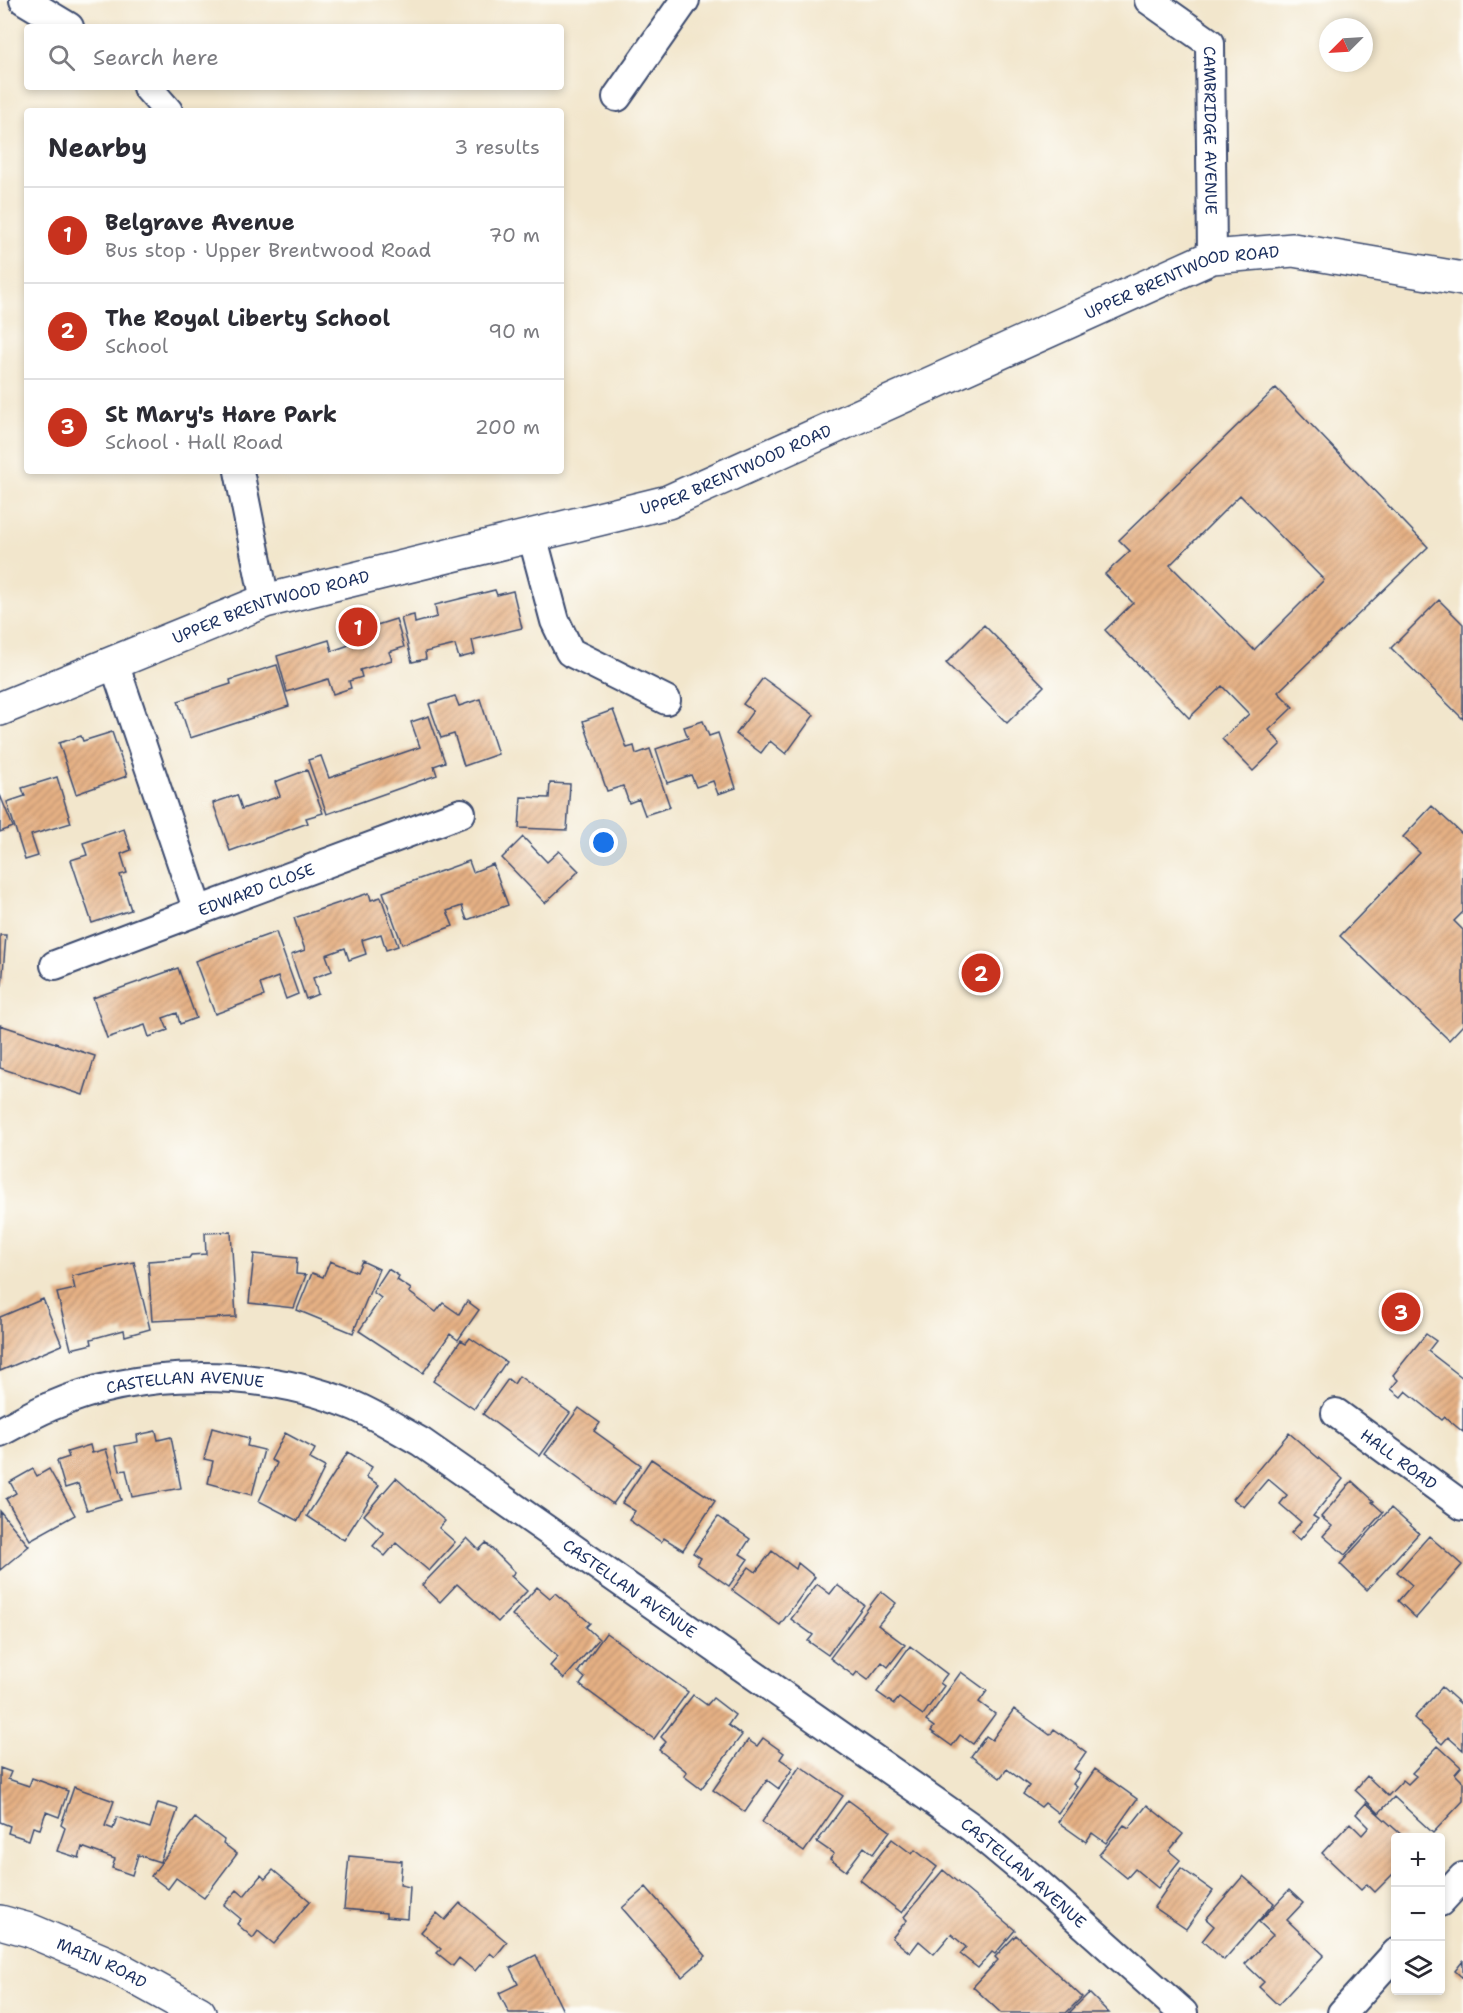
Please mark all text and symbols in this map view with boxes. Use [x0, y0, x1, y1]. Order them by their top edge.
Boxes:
north arrow [1319, 18, 1373, 72]
search box [24, 24, 564, 90]
icon: search [45, 41, 78, 74]
text: Search here [93, 43, 219, 72]
street label: CAMBRIDGE AVENUE [1199, 46, 1222, 215]
text: Nearby [48, 130, 147, 165]
text: 3 results [454, 134, 540, 160]
text: Belgrave Avenue [105, 208, 295, 237]
text: 1 [63, 222, 72, 248]
text: 70 m [488, 222, 540, 248]
text: Bus stop · Upper Brentwood Road [105, 237, 431, 263]
street label: UPPER BRENTWOOD ROAD [1081, 241, 1280, 324]
text: The Royal Liberty School [105, 304, 390, 333]
text: 2 [61, 318, 75, 344]
text: 90 m [488, 318, 540, 344]
text: School [105, 333, 168, 359]
text: St Mary's Hare Park [105, 400, 337, 429]
text: 3 [61, 414, 75, 440]
text: 200 m [475, 414, 540, 440]
street label: UPPER BRENTWOOD ROAD [638, 420, 835, 519]
text: School · Hall Road [105, 429, 283, 455]
street label: UPPER BRENTWOOD ROAD [169, 566, 372, 649]
pin: 1 [338, 604, 378, 650]
your location [589, 828, 618, 857]
street label: EDWARD CLOSE [195, 858, 318, 921]
pin: 2 [962, 950, 1000, 996]
pin: 3 [1382, 1290, 1420, 1334]
street label: CASTELLAN AVENUE [104, 1367, 266, 1399]
street label: HALL ROAD [1356, 1424, 1441, 1495]
street label: CASTELLAN AVENUE [559, 1535, 701, 1643]
street label: CASTELLAN AVENUE [957, 1813, 1091, 1933]
map controls [1391, 1833, 1445, 1995]
button: + [1391, 1833, 1445, 1887]
button: − [1391, 1887, 1445, 1941]
street label: MAIN ROAD [53, 1933, 151, 1993]
button: layers [1391, 1941, 1445, 1995]

